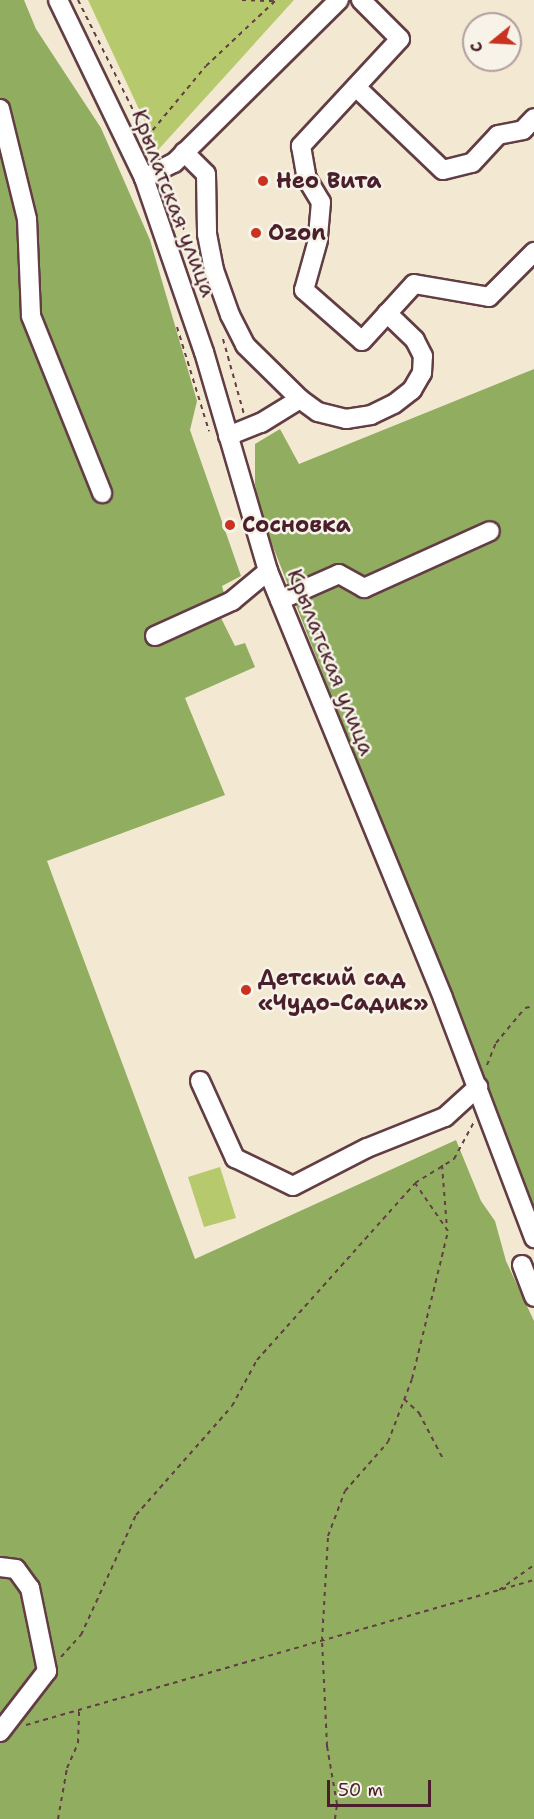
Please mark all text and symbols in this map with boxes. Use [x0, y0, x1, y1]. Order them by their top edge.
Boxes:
north arrow [462, 12, 522, 72]
text: С [465, 39, 488, 55]
street label: Крылатская улица [126, 105, 222, 301]
place label: Нео Вита [276, 168, 382, 194]
marker: Нео Вита [254, 172, 272, 190]
place label: Ozon [268, 220, 326, 246]
marker: Ozon [249, 226, 263, 240]
place label: Сосновка [242, 512, 351, 538]
marker: Сосновка [223, 518, 237, 532]
street label: Крылатская улица [282, 565, 380, 759]
place label: Детский сад «Чудо-Садик» [258, 964, 428, 1016]
marker: Детский сад «Чудо-Садик» [239, 983, 253, 997]
scale bar [330, 1768, 434, 1806]
text: 50 m [338, 1778, 383, 1802]

